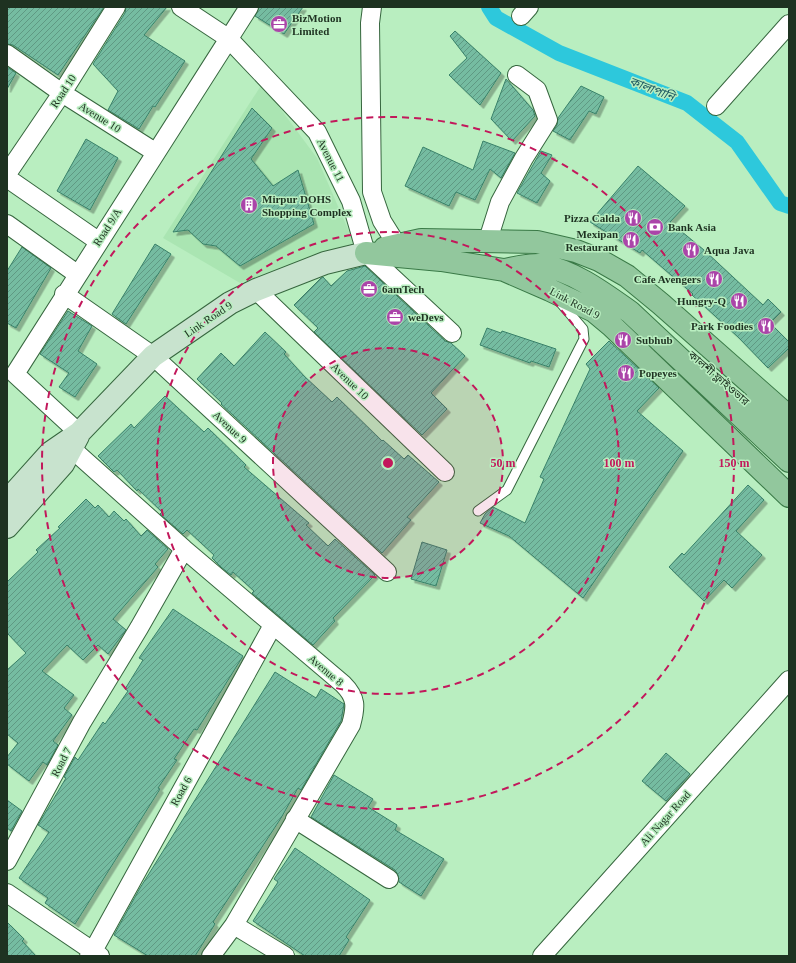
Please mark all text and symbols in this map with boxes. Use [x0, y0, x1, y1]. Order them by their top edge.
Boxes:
place label: BizMotion Limited [292, 12, 342, 37]
office icon: BizMotion Limited [269, 14, 289, 34]
street label: Road 10 [48, 72, 78, 110]
water label: কালাপানি [628, 74, 679, 105]
street label: Avenue 10 [77, 99, 124, 135]
street label: Avenue 11 [315, 136, 347, 184]
place label: Mirpur DOHS Shopping Complex [262, 193, 352, 218]
building icon: Mirpur DOHS Shopping Complex [239, 195, 259, 215]
street label: Road 9/A [90, 206, 124, 248]
restaurant icon: Pizza Calda [623, 208, 643, 228]
place label: Pizza Calda [564, 212, 620, 224]
bank icon: Bank Asia [645, 217, 665, 237]
place label: Bank Asia [668, 221, 716, 233]
place label: Mexipan Restaurant [565, 228, 618, 253]
restaurant icon: Mexipan Restaurant [621, 230, 641, 250]
restaurant icon: Aqua Java [681, 240, 701, 260]
place label: Aqua Java [704, 244, 755, 256]
restaurant icon: Cafe Avengers [704, 269, 724, 289]
place label: Cafe Avengers [634, 273, 702, 285]
office icon: 6amTech [359, 279, 379, 299]
place label: 6amTech [382, 283, 424, 295]
street label: Link Road 9 [548, 285, 603, 321]
restaurant icon: Hungry-Q [729, 291, 749, 311]
place label: Hungry-Q [677, 295, 726, 307]
street label: Link Road 9 [182, 298, 235, 339]
office icon: weDevs [385, 307, 405, 327]
place label: weDevs [408, 311, 444, 323]
restaurant icon: Park Foodies [756, 316, 776, 336]
place label: Park Foodies [691, 320, 754, 332]
restaurant icon: Subhub [613, 330, 633, 350]
place label: Subhub [636, 334, 673, 346]
street label: কালশী ফ্লাইওভার [685, 348, 752, 408]
street label: Avenue 10 [329, 360, 371, 402]
restaurant icon: Popeyes [616, 363, 636, 383]
place label: Popeyes [639, 367, 678, 379]
street label: Avenue 9 [211, 408, 250, 446]
centre of rings [381, 456, 395, 470]
text: 50 m [491, 456, 516, 470]
text: 100 m [604, 456, 635, 470]
text: 150 m [719, 456, 750, 470]
street label: Avenue 8 [306, 652, 346, 688]
street label: Road 7 [49, 745, 74, 779]
street label: Road 6 [168, 774, 194, 808]
street label: Ali Nagar Road [637, 788, 693, 848]

